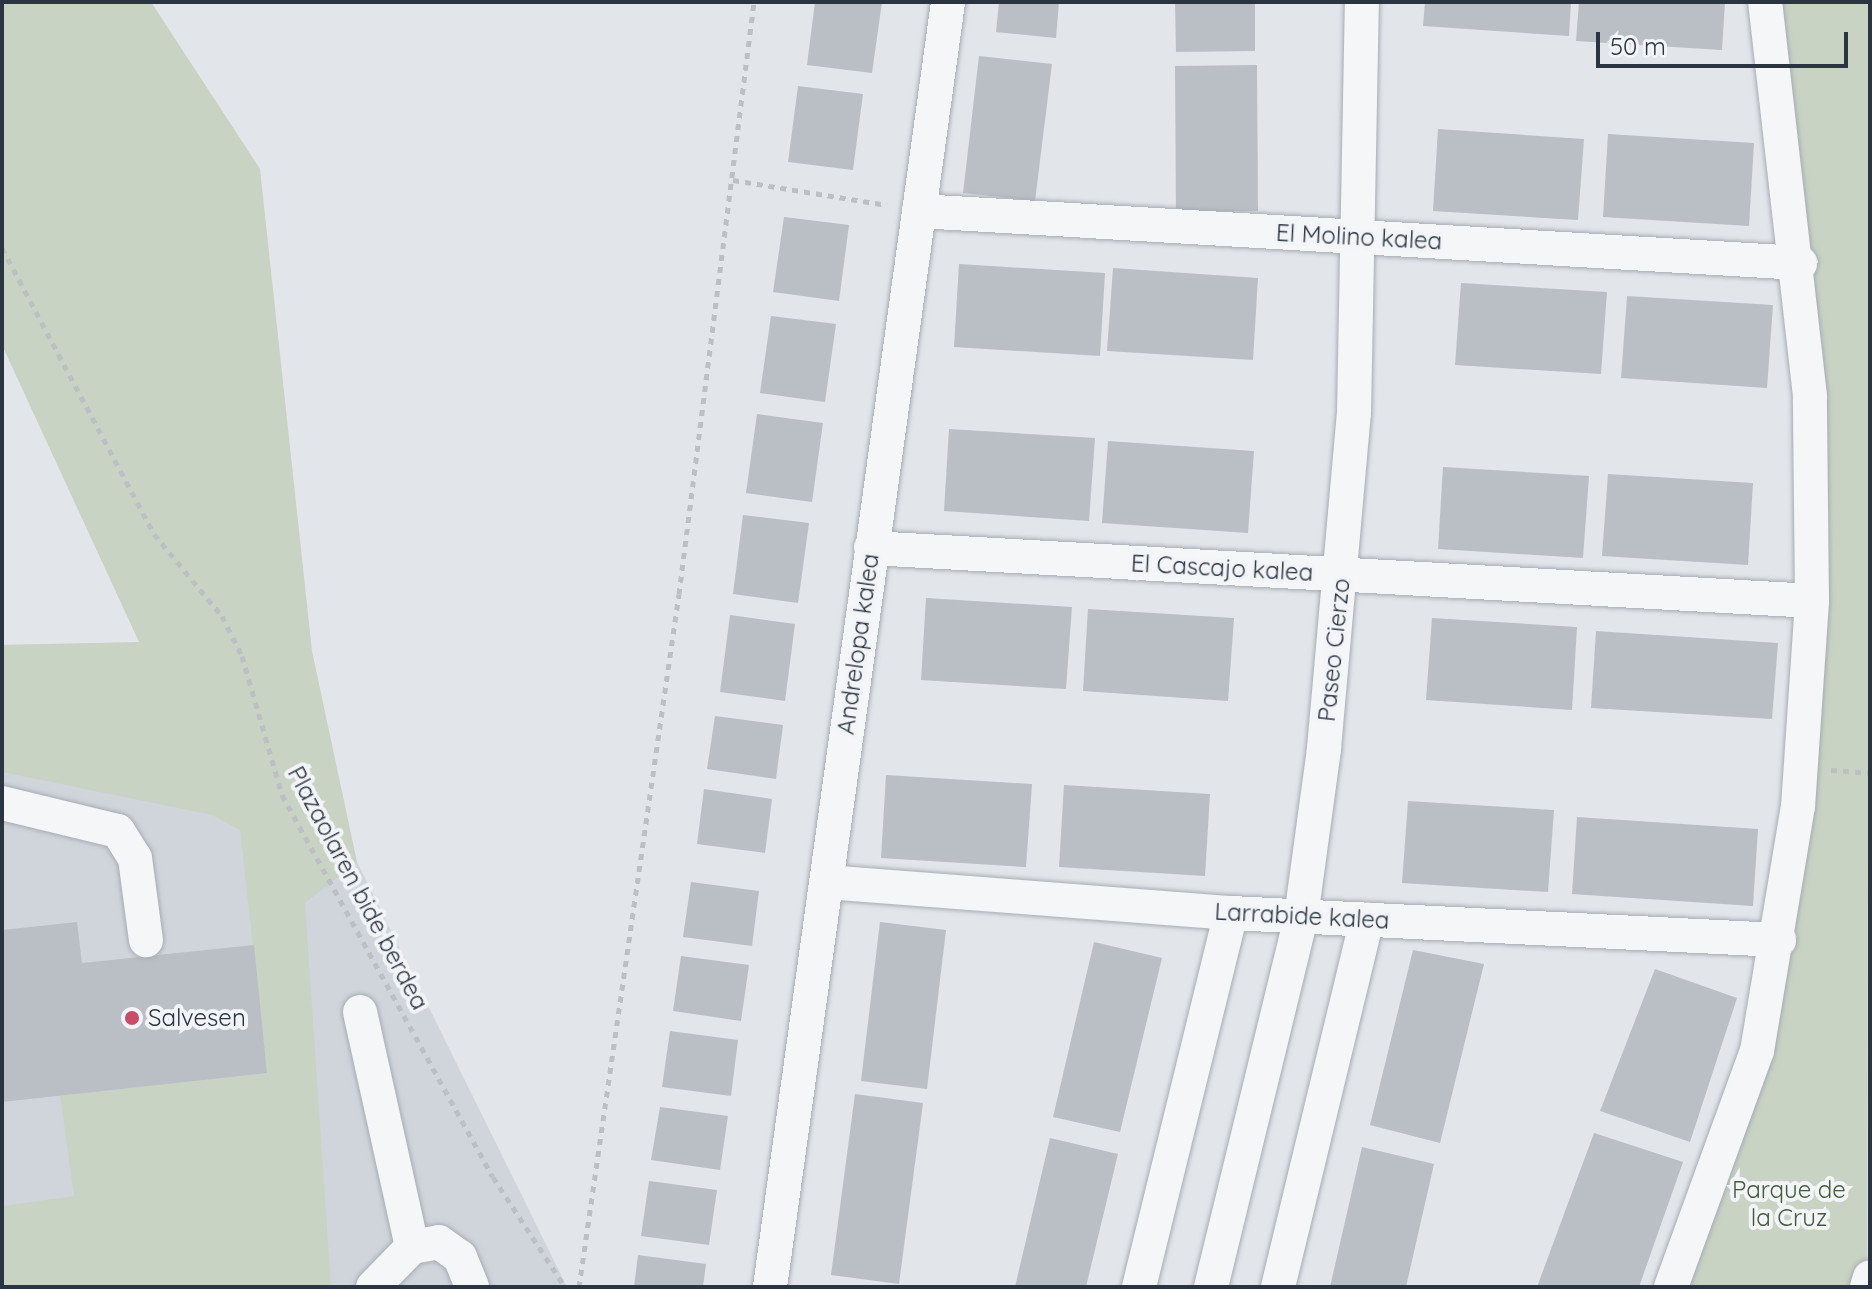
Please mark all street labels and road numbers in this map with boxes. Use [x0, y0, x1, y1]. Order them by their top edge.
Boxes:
street label: El Molino kalea [1275, 218, 1443, 256]
street label: El Cascajo kalea [1130, 549, 1314, 587]
street label: Andrelopa kalea [831, 552, 885, 736]
street label: Paseo Cierzo [1312, 577, 1356, 723]
street label: Plazaolaren bide berdea [282, 761, 434, 1015]
street label: Larrabide kalea [1214, 897, 1390, 935]

